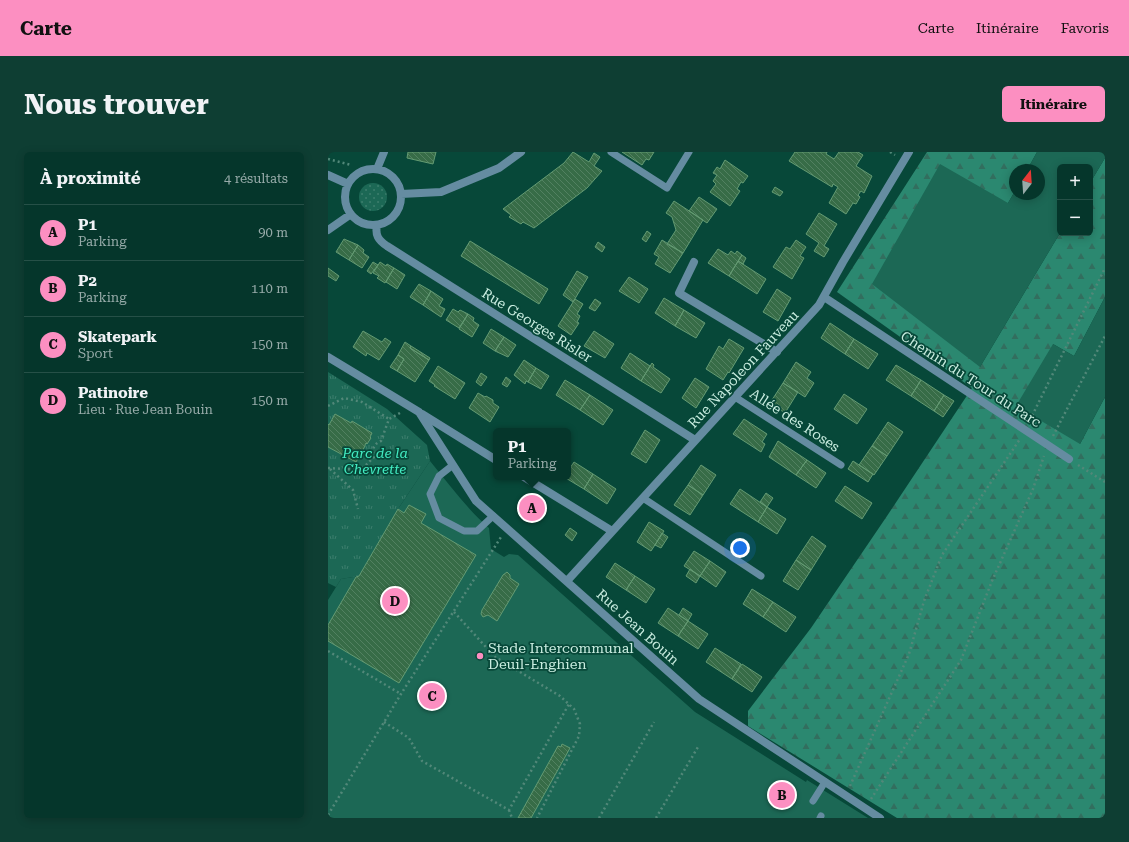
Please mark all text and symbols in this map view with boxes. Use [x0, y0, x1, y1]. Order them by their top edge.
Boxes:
text: Carte [20, 17, 72, 40]
text: Carte [918, 20, 954, 36]
text: Itinéraire [976, 20, 1039, 36]
text: Favoris [1061, 20, 1109, 36]
button: Itinéraire [1002, 86, 1105, 122]
text: Nous trouver [24, 88, 209, 121]
north arrow [1009, 164, 1045, 200]
map controls [1057, 164, 1093, 236]
button: + [1057, 164, 1093, 200]
text: À proximité [40, 168, 141, 188]
text: 4 résultats [224, 171, 288, 186]
button: − [1057, 200, 1093, 236]
text: P1 [78, 216, 97, 234]
text: A [48, 225, 58, 240]
text: 90 m [258, 225, 288, 240]
text: Parking [78, 234, 127, 249]
text: P2 [78, 272, 97, 290]
text: B [48, 281, 58, 296]
text: 110 m [251, 281, 288, 296]
street label: Rue Georges Risler [479, 285, 595, 365]
text: Parking [78, 290, 127, 305]
street label: Rue Napoleon Fauveau [684, 307, 802, 431]
text: Skatepark [78, 328, 157, 346]
street label: Chemin du Tour du Parc [898, 328, 1044, 430]
text: C [48, 337, 58, 352]
text: 150 m [251, 337, 288, 352]
text: Sport [78, 346, 113, 361]
text: Patinoire [78, 384, 148, 402]
street label: Allée des Roses [747, 385, 843, 455]
text: D [48, 393, 58, 408]
text: 150 m [251, 393, 288, 408]
text: Lieu · Rue Jean Bouin [78, 402, 213, 417]
popup [493, 428, 571, 480]
text: P1 [508, 438, 527, 456]
park label: Parc de la Chevrette [341, 445, 408, 477]
text: Parking [508, 456, 556, 471]
pin: A [519, 493, 545, 523]
your location [730, 538, 750, 558]
pin: D [382, 586, 408, 616]
street label: Rue Jean Bouin [594, 586, 682, 668]
place label: Stade Intercommunal Deuil-Enghien [488, 640, 634, 672]
marker: Stade Intercommunal Deuil-Enghien [475, 651, 485, 661]
pin: C [419, 681, 445, 711]
pin: B [769, 780, 795, 810]

